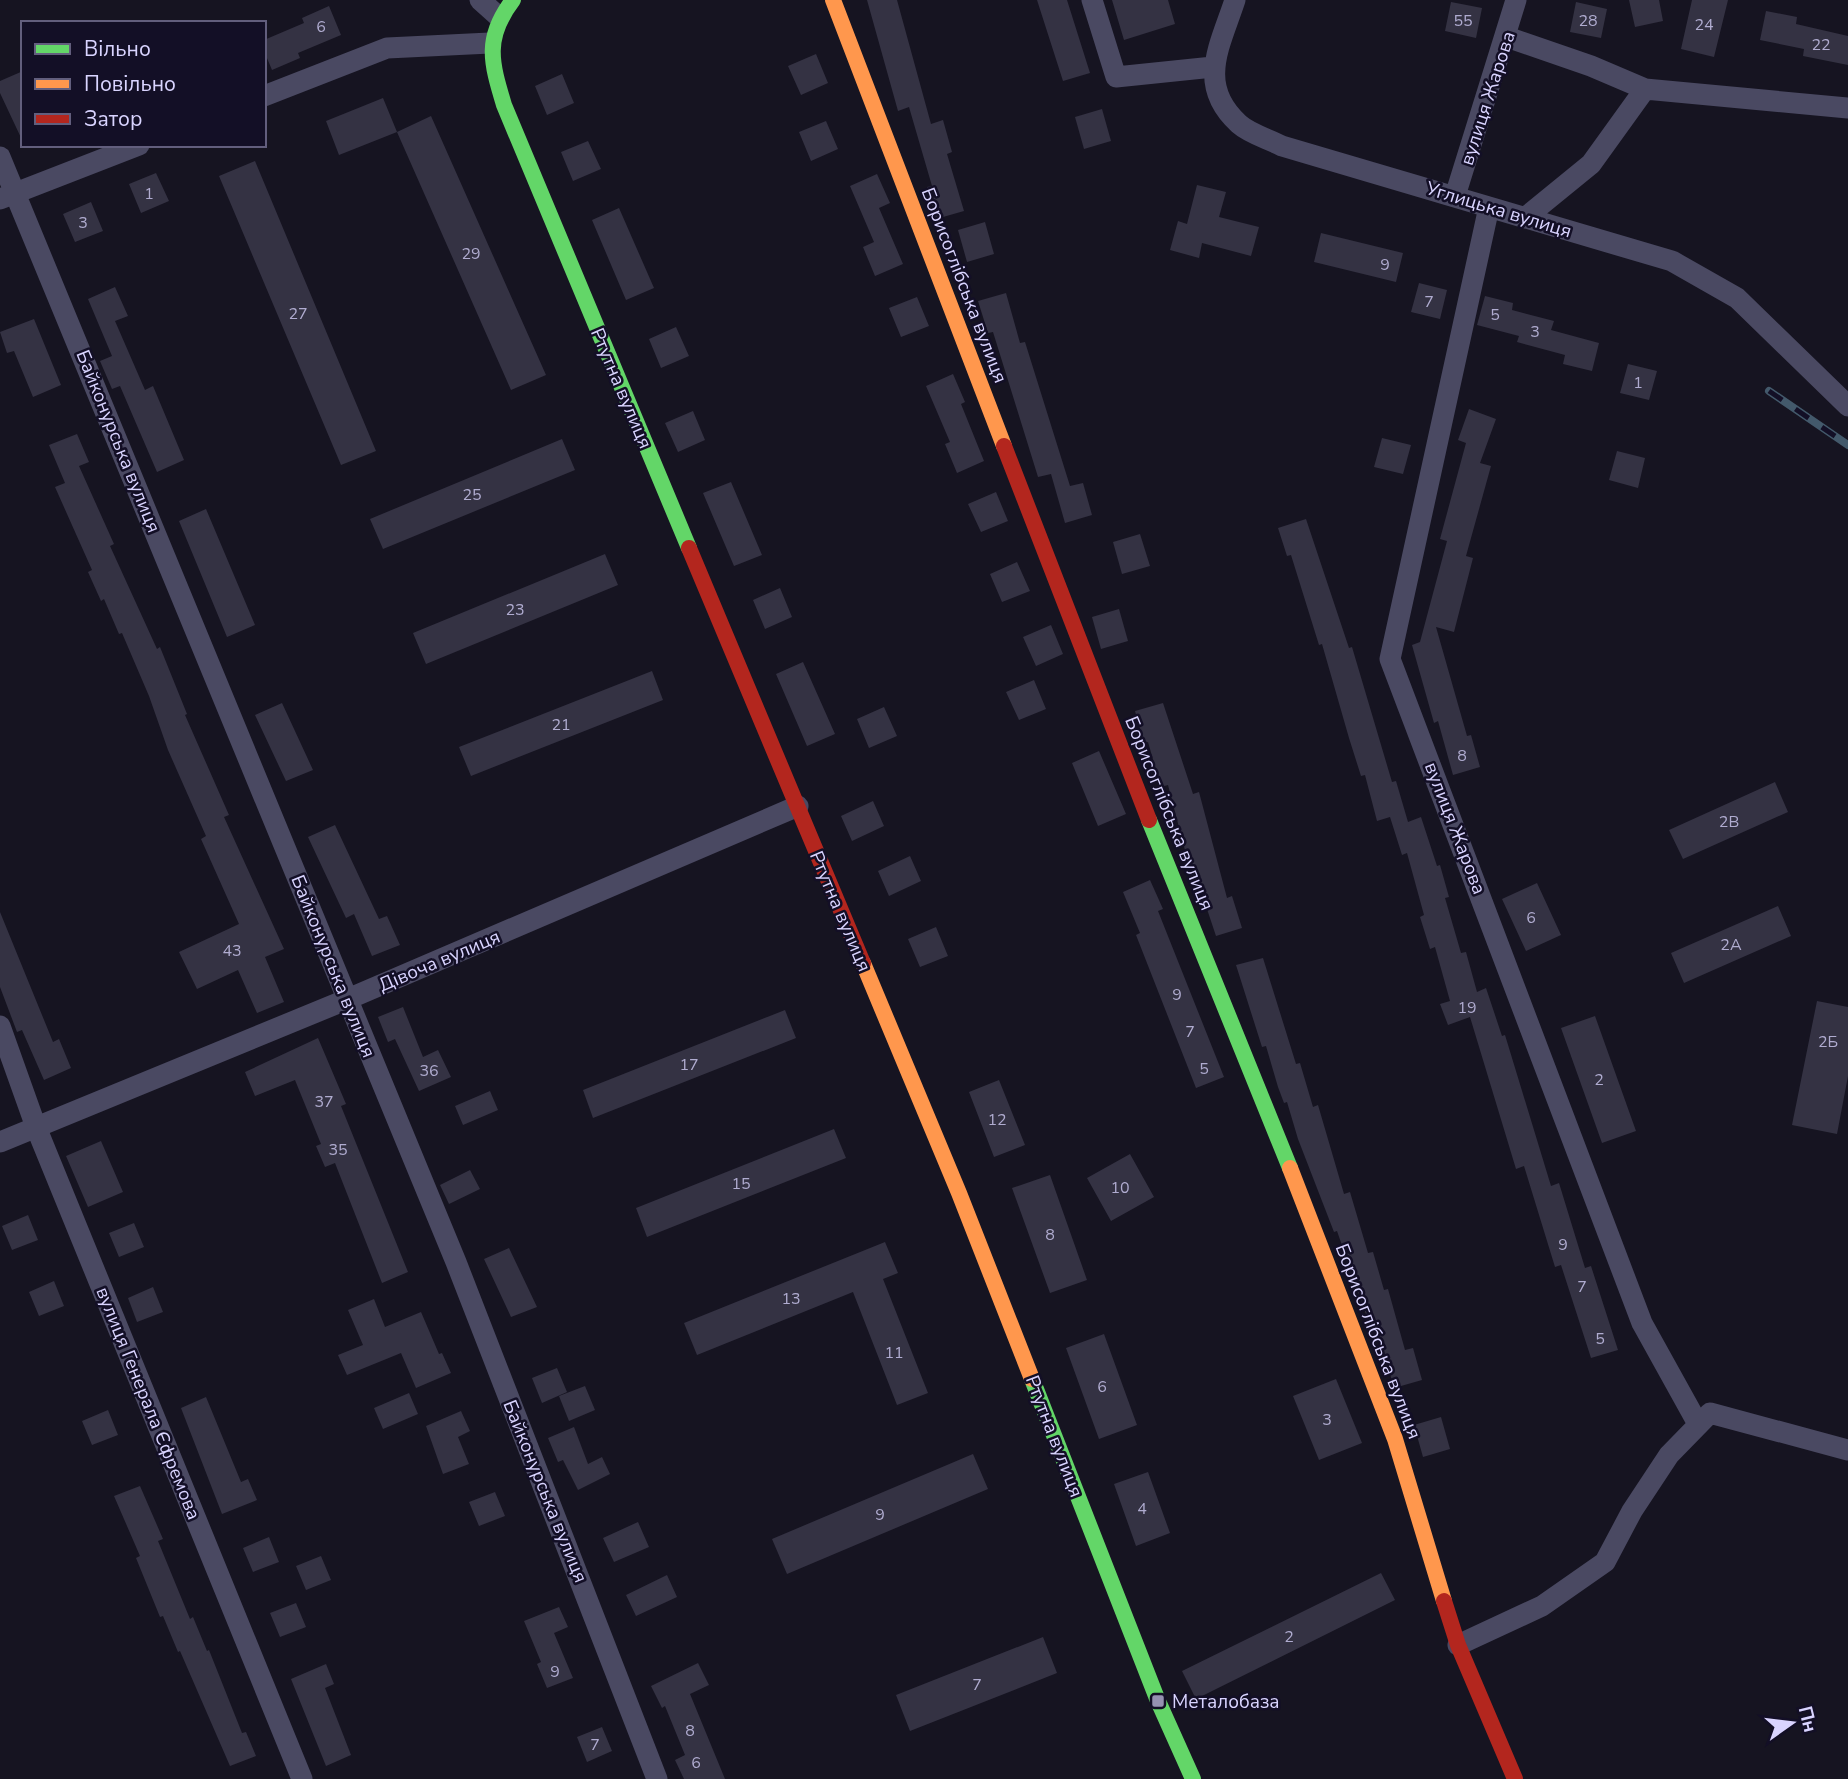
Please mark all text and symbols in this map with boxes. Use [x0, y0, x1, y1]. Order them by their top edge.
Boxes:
house number: 55 [1453, 10, 1473, 32]
house number: 28 [1578, 10, 1598, 32]
house number: 24 [1694, 14, 1714, 36]
house number: 6 [316, 16, 326, 38]
legend [21, 21, 266, 147]
street label: вулиця Жарова [1454, 28, 1522, 169]
house number: 22 [1811, 34, 1831, 56]
text: Вільно [84, 35, 151, 63]
text: Повільно [84, 70, 176, 98]
text: Затор [84, 105, 142, 133]
street label: Углицька вулиця [1422, 175, 1575, 244]
house number: 1 [144, 183, 154, 205]
street label: Борисоглібська вулиця [915, 184, 1013, 387]
house number: 3 [78, 212, 88, 234]
house number: 29 [461, 243, 481, 265]
house number: 9 [1380, 254, 1390, 276]
house number: 7 [1424, 291, 1434, 313]
house number: 27 [288, 303, 308, 325]
house number: 5 [1490, 304, 1500, 326]
house number: 3 [1530, 321, 1540, 343]
street label: Ртутна вулиця [584, 324, 658, 453]
street label: Байконурська вулиця [70, 346, 167, 537]
house number: 1 [1633, 372, 1643, 394]
house number: 25 [462, 484, 482, 506]
house number: 23 [505, 599, 525, 621]
street label: Борисоглібська вулиця [1118, 712, 1220, 914]
house number: 21 [551, 714, 571, 736]
house number: 8 [1457, 745, 1467, 767]
street label: вулиця Жарова [1418, 759, 1492, 898]
house number: 2В [1719, 811, 1739, 833]
street label: Ртутна вулиця [803, 847, 877, 976]
street label: Байконурська вулиця [285, 871, 382, 1062]
house number: 6 [1526, 907, 1536, 929]
street label: Дівоча вулиця [375, 924, 504, 998]
house number: 2А [1720, 934, 1742, 956]
house number: 43 [222, 940, 242, 962]
house number: 9 [1172, 984, 1182, 1006]
house number: 19 [1457, 997, 1477, 1019]
house number: 7 [1185, 1021, 1195, 1043]
house number: 2Б [1818, 1031, 1838, 1053]
house number: 17 [679, 1054, 699, 1076]
house number: 5 [1199, 1058, 1209, 1080]
house number: 36 [419, 1060, 439, 1082]
house number: 2 [1594, 1069, 1604, 1091]
house number: 37 [314, 1091, 334, 1113]
house number: 12 [987, 1109, 1007, 1131]
house number: 35 [328, 1139, 348, 1161]
house number: 15 [731, 1173, 751, 1195]
house number: 10 [1110, 1177, 1130, 1199]
house number: 8 [1045, 1224, 1055, 1246]
house number: 9 [1558, 1234, 1568, 1256]
street label: Борисоглібська вулиця [1329, 1240, 1427, 1443]
house number: 7 [1577, 1276, 1587, 1298]
street label: вулиця Генерала Єфремова [89, 1283, 207, 1524]
house number: 13 [781, 1288, 801, 1310]
house number: 5 [1595, 1328, 1605, 1350]
house number: 11 [884, 1342, 904, 1364]
street label: Ртутна вулиця [1019, 1372, 1089, 1501]
house number: 6 [1097, 1376, 1107, 1398]
street label: Байконурська вулиця [497, 1396, 594, 1587]
house number: 3 [1322, 1409, 1332, 1431]
house number: 4 [1137, 1498, 1147, 1520]
house number: 9 [875, 1504, 885, 1526]
house number: 2 [1284, 1626, 1294, 1648]
house number: 9 [550, 1661, 560, 1683]
house number: 7 [972, 1674, 982, 1696]
north arrow [1757, 1688, 1827, 1758]
place label: Металобаза [1172, 1689, 1280, 1715]
marker: Металобаза [1150, 1693, 1166, 1709]
text: Пн [1792, 1703, 1823, 1735]
house number: 8 [685, 1720, 695, 1742]
house number: 7 [590, 1734, 600, 1756]
house number: 6 [691, 1752, 701, 1774]

